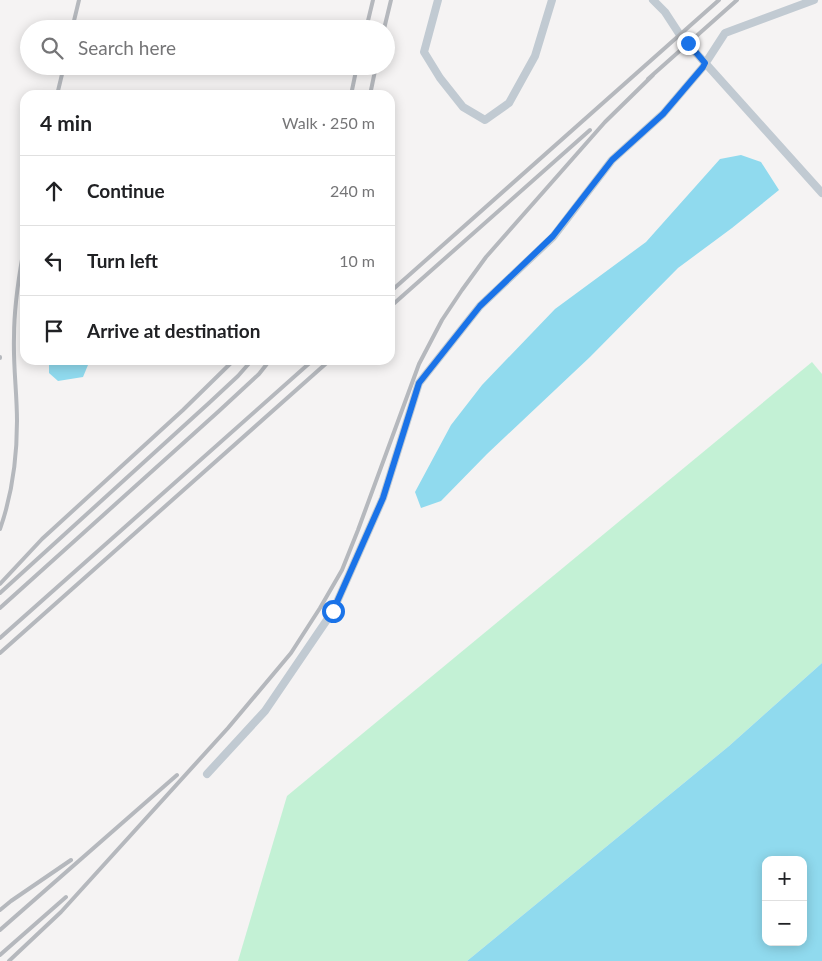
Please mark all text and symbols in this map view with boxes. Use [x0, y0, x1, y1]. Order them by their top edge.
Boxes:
search box [20, 20, 395, 75]
route end [677, 32, 700, 55]
icon: search [38, 34, 66, 62]
text: Search here [78, 36, 176, 59]
text: 4 min [40, 110, 92, 135]
text: Walk · 250 m [282, 113, 375, 132]
icon: ahead [40, 177, 68, 205]
text: Continue [87, 179, 165, 202]
text: 240 m [330, 181, 375, 200]
icon: left [40, 247, 68, 275]
text: Turn left [87, 249, 158, 272]
text: 10 m [339, 251, 375, 270]
icon: arrive [40, 317, 68, 345]
text: Arrive at destination [87, 319, 260, 342]
route start [322, 600, 345, 623]
map controls [762, 856, 807, 946]
button: + [762, 856, 807, 901]
button: − [762, 901, 807, 946]

